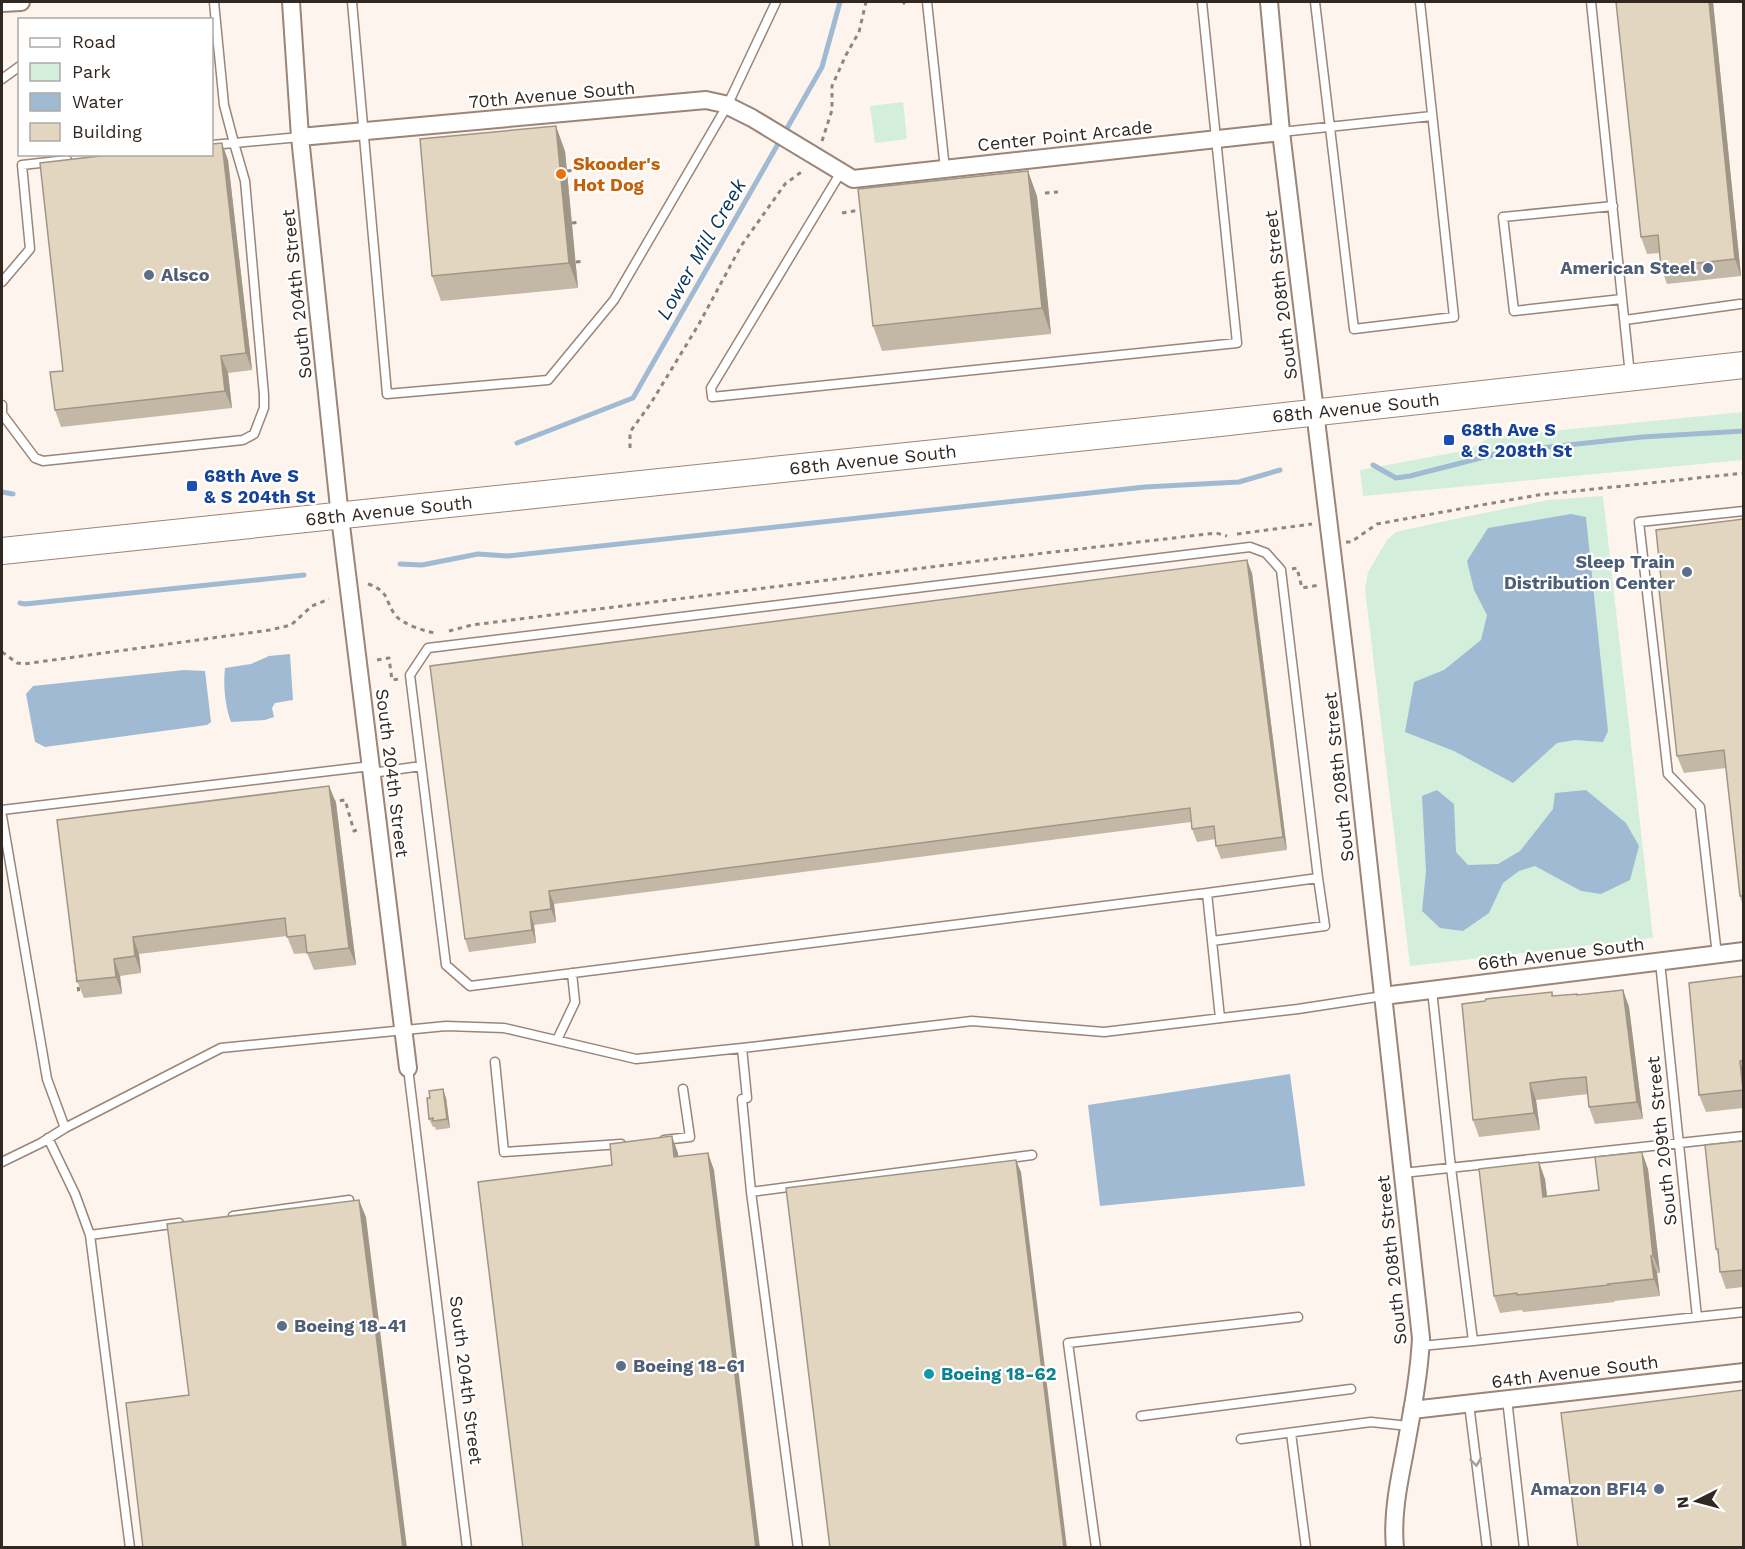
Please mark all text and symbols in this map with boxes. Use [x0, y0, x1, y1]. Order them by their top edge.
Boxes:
legend [18, 18, 213, 156]
text: Road [72, 31, 116, 52]
text: Park [72, 61, 111, 82]
street label: 70th Avenue South [468, 77, 636, 112]
text: Water [72, 91, 124, 112]
street label: Center Point Arcade [976, 116, 1154, 155]
text: Building [72, 121, 142, 142]
place label: Skooder's Hot Dog [573, 153, 661, 195]
marker: Skooder's Hot Dog [554, 167, 568, 181]
water label: Lower Mill Creek [651, 173, 752, 324]
street label: South 204th Street [277, 208, 316, 380]
street label: South 208th Street [1260, 209, 1301, 381]
place label: American Steel [1560, 257, 1696, 278]
marker: American Steel [1701, 261, 1715, 275]
place label: Alsco [161, 264, 210, 285]
marker: Alsco [142, 268, 156, 282]
street label: 68th Avenue South [1271, 388, 1441, 427]
place label: 68th Ave S & S 208th St [1461, 419, 1572, 461]
marker: 68th Ave S & S 208th St [1442, 433, 1456, 447]
street label: 68th Avenue South [788, 440, 958, 479]
place label: 68th Ave S & S 204th St [204, 465, 315, 507]
marker: 68th Ave S & S 204th St [185, 479, 199, 493]
street label: 68th Avenue South [304, 491, 474, 530]
place label: Sleep Train Distribution Center [1504, 551, 1675, 593]
marker: Sleep Train Distribution Center [1680, 565, 1694, 579]
street label: South 204th Street [372, 687, 413, 859]
street label: South 208th Street [1319, 691, 1358, 863]
street label: 66th Avenue South [1476, 933, 1646, 974]
street label: South 209th Street [1642, 1055, 1681, 1227]
street label: South 208th Street [1372, 1174, 1411, 1346]
street label: South 204th Street [446, 1294, 487, 1466]
place label: Boeing 18-41 [294, 1315, 407, 1336]
marker: Boeing 18-41 [275, 1319, 289, 1333]
street label: 64th Avenue South [1490, 1351, 1660, 1392]
place label: Boeing 18-61 [633, 1355, 745, 1376]
marker: Boeing 18-61 [614, 1359, 628, 1373]
place label: Boeing 18-62 [941, 1363, 1056, 1384]
marker: Boeing 18-62 [922, 1367, 936, 1381]
one-way arrow [1470, 1457, 1482, 1466]
north arrow [1667, 1471, 1727, 1531]
place label: Amazon BFI4 [1530, 1478, 1647, 1499]
marker: Amazon BFI4 [1652, 1482, 1666, 1496]
text: N [1673, 1496, 1693, 1509]

